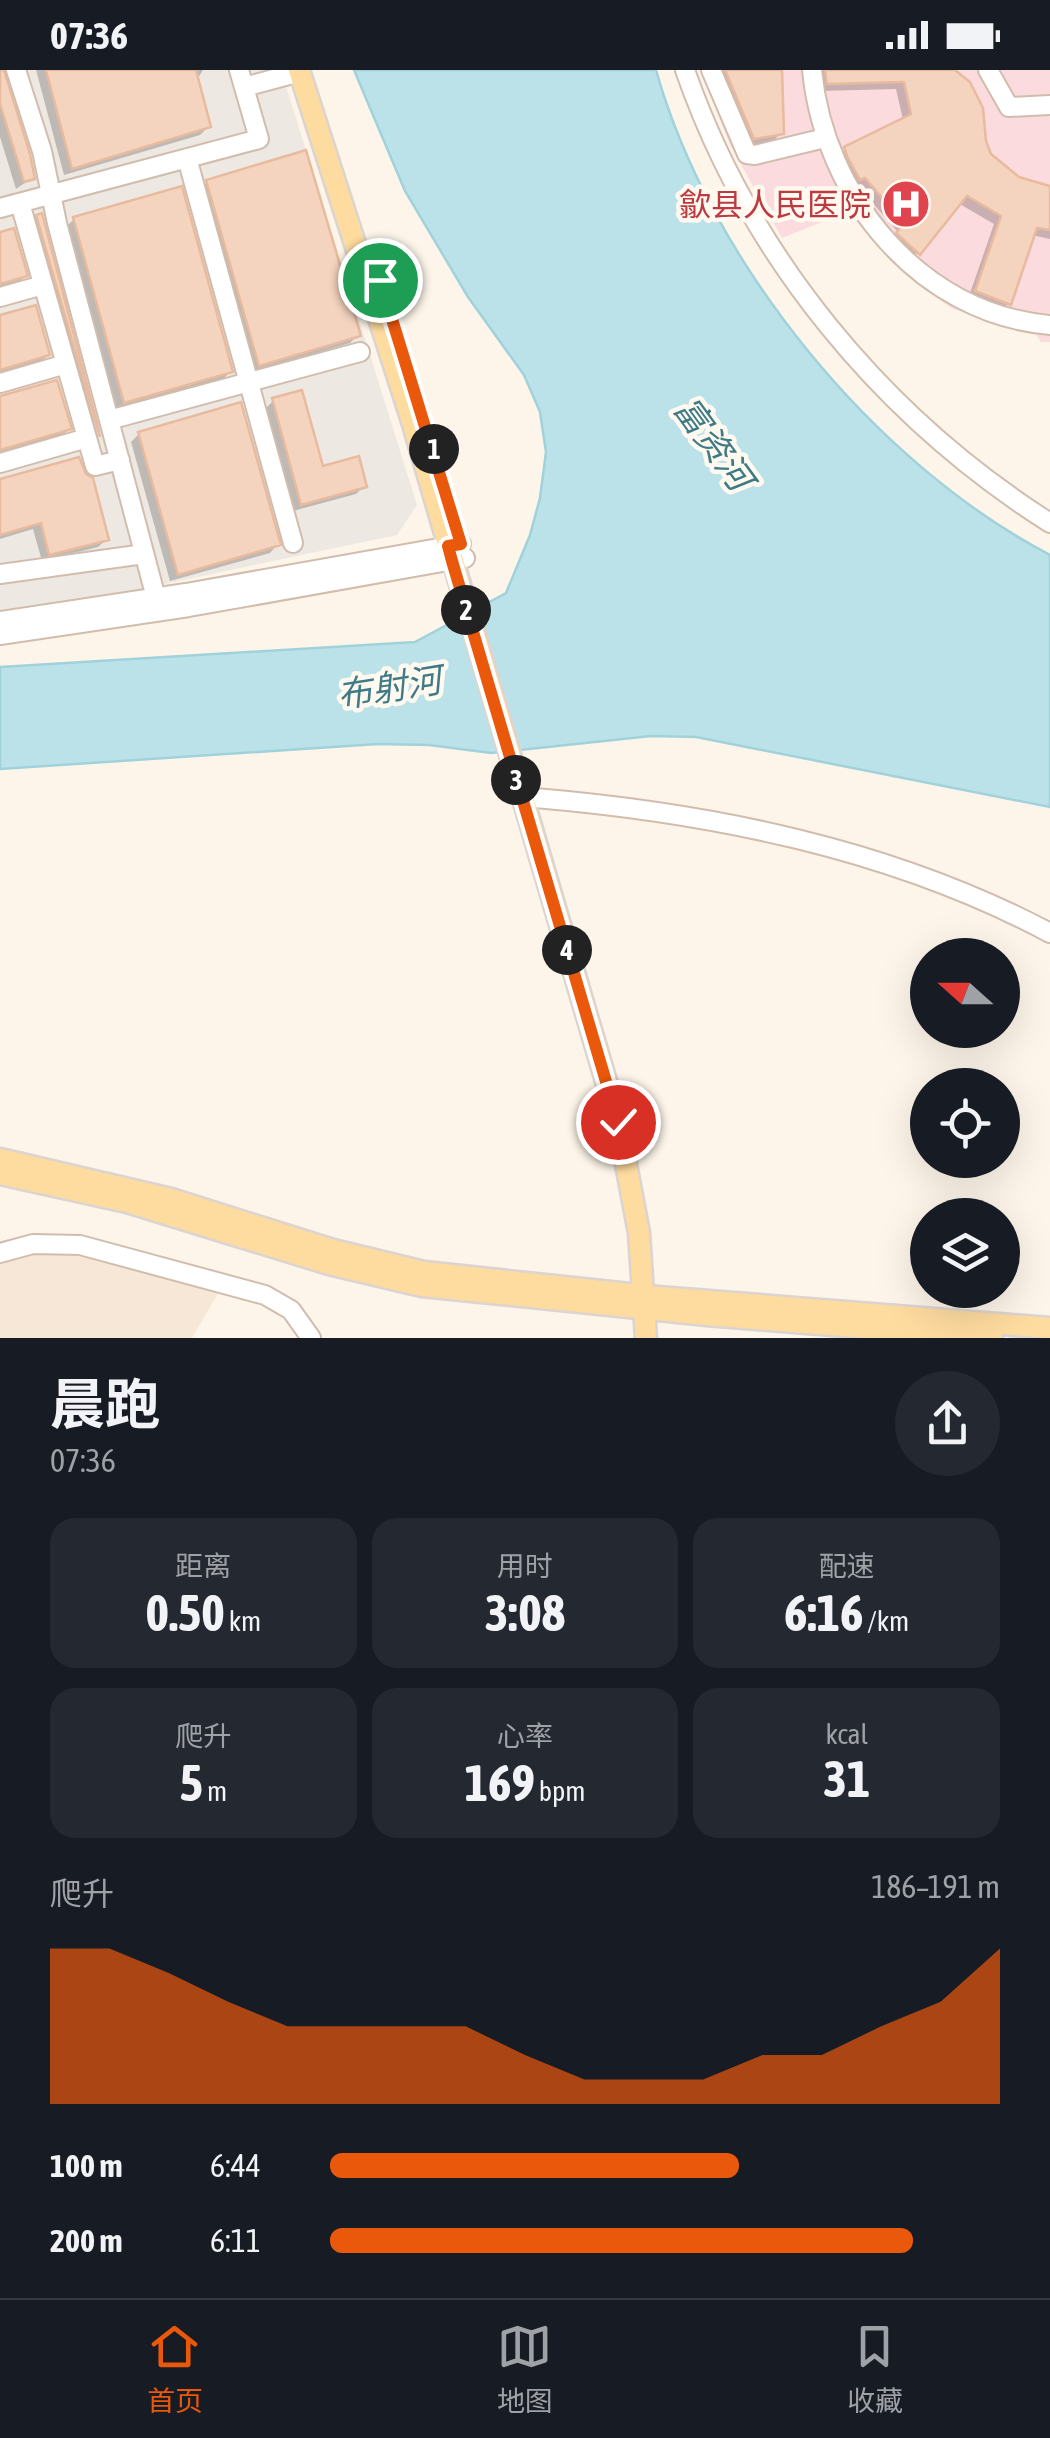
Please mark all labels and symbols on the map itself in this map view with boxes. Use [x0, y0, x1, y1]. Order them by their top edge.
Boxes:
hospital icon: 歙县人民医院 [880, 178, 932, 230]
place label: 歙县人民医院 [679, 186, 871, 223]
pin [338, 238, 423, 323]
water label: 富资河 [667, 389, 765, 502]
pin: 1 [409, 424, 459, 474]
pin: 2 [441, 585, 491, 635]
water label: 布射河 [334, 658, 450, 715]
pin: 3 [491, 755, 541, 805]
pin: 4 [542, 925, 592, 975]
north arrow [910, 938, 1020, 1048]
pin [576, 1080, 661, 1165]

